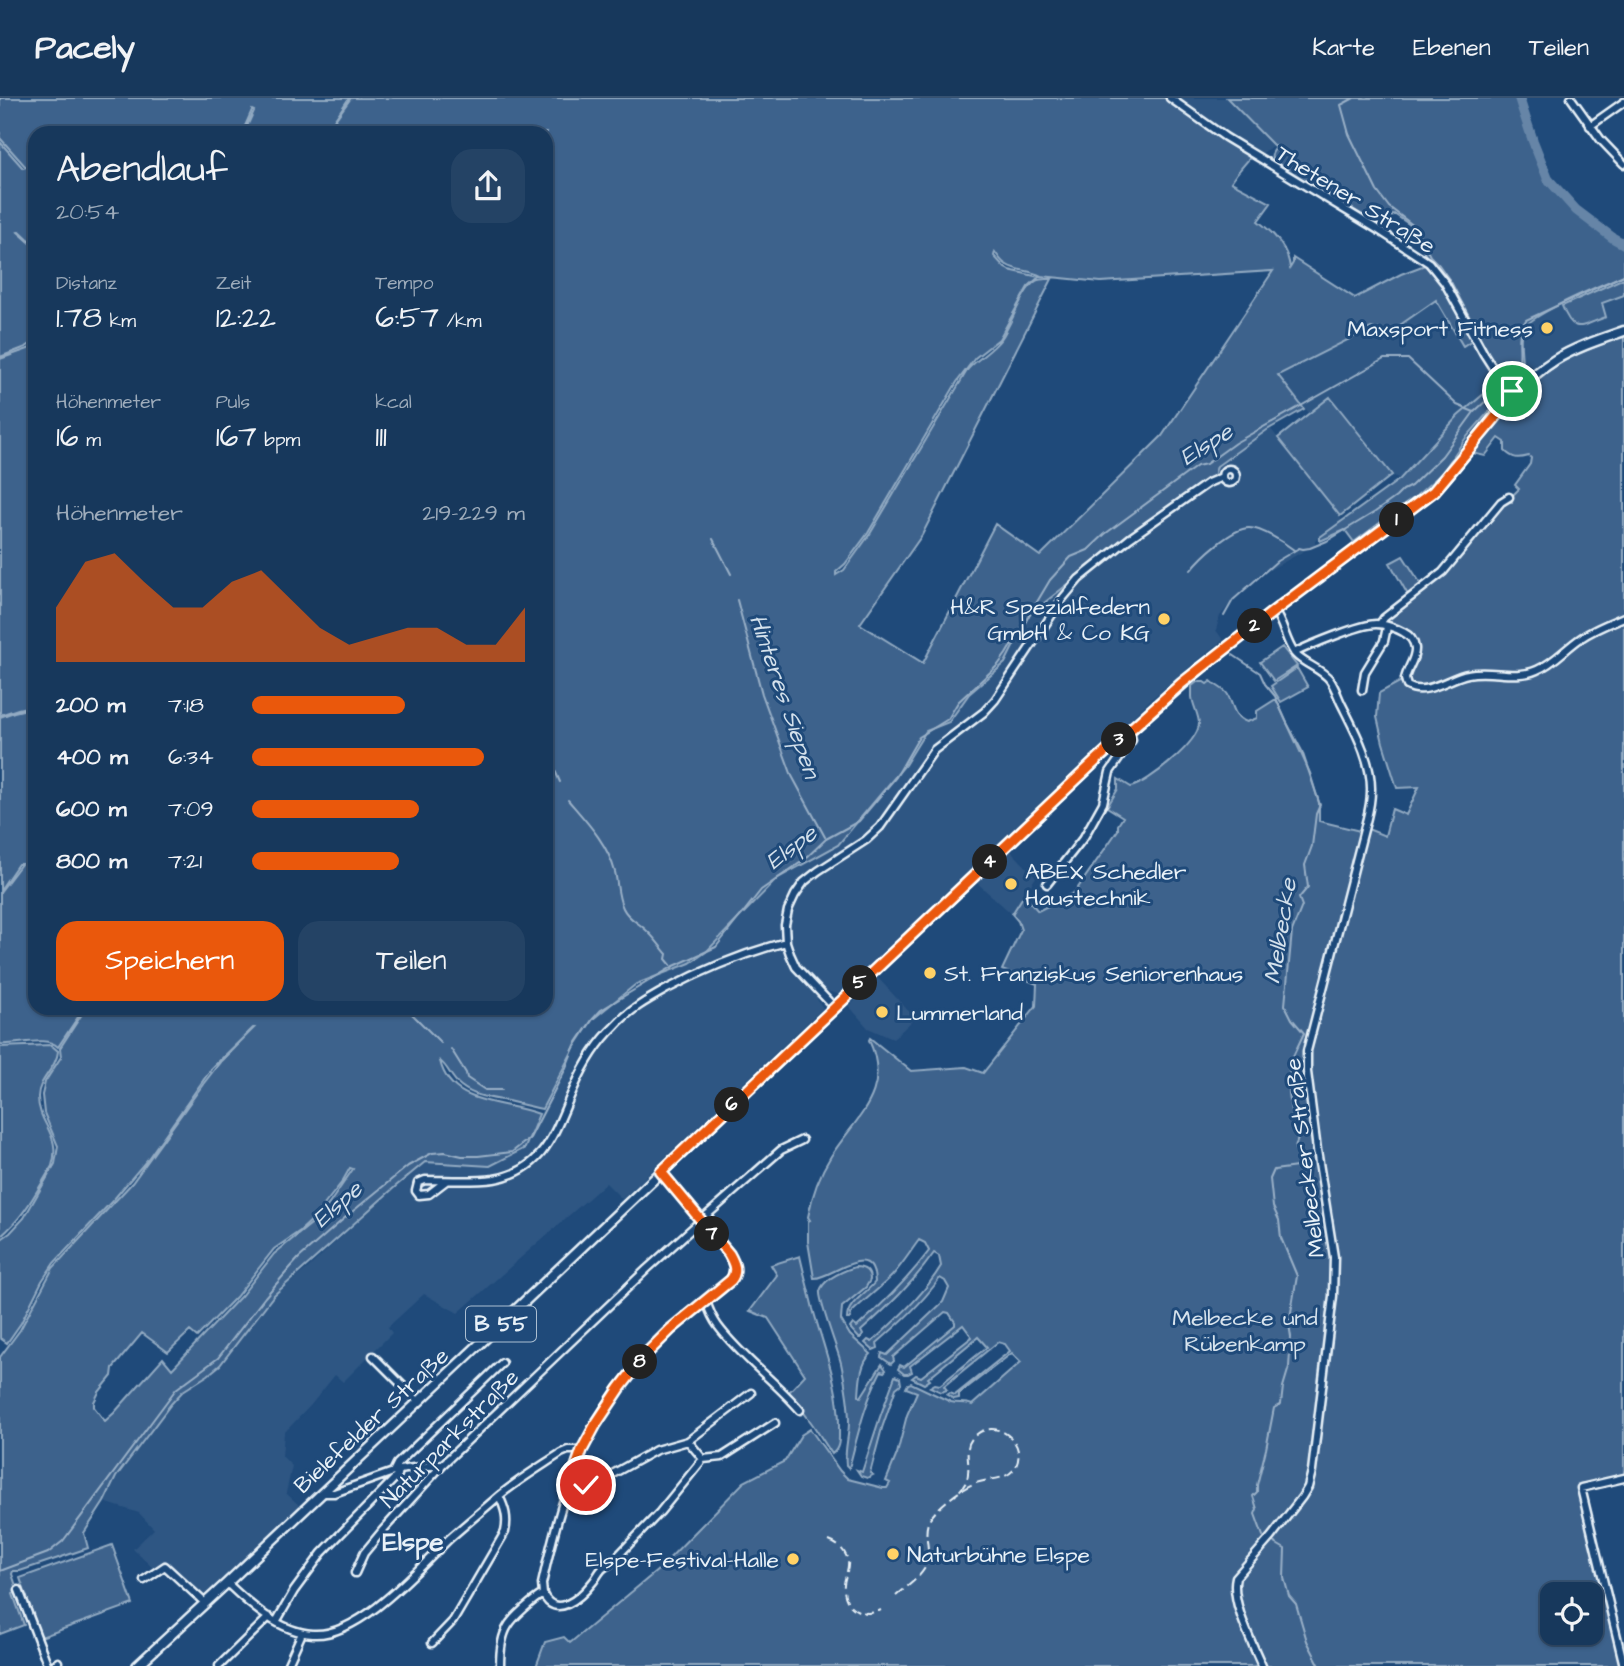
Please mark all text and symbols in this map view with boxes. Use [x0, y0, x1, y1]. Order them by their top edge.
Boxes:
text: Pacely [35, 25, 135, 71]
text: Karte [1312, 31, 1375, 65]
text: Ebenen [1413, 31, 1491, 65]
text: Teilen [1529, 31, 1589, 65]
street label: Thetener Straße [1269, 138, 1442, 262]
text: Abendlauf [56, 144, 228, 196]
button: share [451, 149, 525, 223]
text: 20:54 [56, 196, 119, 228]
text: Distanz [56, 270, 117, 297]
text: Zeit [216, 270, 251, 297]
text: Tempo [375, 270, 434, 297]
text: 1.78 [56, 297, 102, 339]
text: 12:22 [216, 297, 276, 339]
text: 6:57 [375, 297, 439, 339]
text: km [102, 308, 136, 335]
text: /km [439, 308, 482, 335]
place label: Maxsport Fitness [1347, 313, 1533, 345]
marker: Maxsport Fitness [1539, 320, 1555, 336]
pin [1482, 361, 1542, 421]
icon: arrive [1493, 372, 1531, 410]
text: Höhenmeter [56, 389, 161, 416]
text: Puls [216, 389, 250, 416]
text: kcal [375, 389, 412, 416]
water label: Elspe [1174, 415, 1240, 474]
text: 16 [56, 416, 79, 458]
text: 167 [216, 416, 257, 458]
text: 111 [375, 416, 387, 458]
text: m [79, 427, 101, 454]
text: bpm [257, 427, 300, 454]
text: Höhenmeter [56, 497, 183, 529]
text: 219–229 m [422, 497, 525, 529]
pin: 1 [1380, 502, 1414, 538]
text: 1 [1395, 506, 1398, 533]
place label: H&R Spezialfedern GmbH & Co KG [950, 591, 1150, 649]
pin: 2 [1238, 608, 1272, 644]
water label: Hinteres Siepen [740, 610, 829, 785]
marker: H&R Spezialfedern GmbH & Co KG [1156, 611, 1172, 627]
text: 2 [1249, 612, 1260, 639]
text: 200 m [56, 689, 125, 721]
text: 7:18 [168, 689, 204, 721]
pin: 3 [1102, 722, 1136, 758]
text: 3 [1114, 726, 1123, 753]
text: 400 m [56, 741, 128, 773]
text: 6:34 [168, 741, 214, 773]
text: 600 m [56, 793, 127, 825]
text: 7:09 [168, 793, 214, 825]
water label: Elspe [759, 817, 825, 878]
pin: 4 [972, 844, 1007, 880]
text: 800 m [56, 845, 127, 877]
text: 7:21 [168, 845, 202, 877]
text: 4 [983, 848, 996, 875]
place label: ABEX Schedler Haustechnik [1025, 856, 1187, 914]
water label: Melbecke [1256, 875, 1306, 986]
marker: ABEX Schedler Haustechnik [1003, 876, 1019, 892]
button: Speichern [56, 921, 284, 1001]
button: Teilen [298, 921, 525, 1001]
place label: St. Franziskus Seniorenhaus [944, 958, 1243, 990]
marker: St. Franziskus Seniorenhaus [922, 965, 938, 981]
pin: 5 [842, 966, 878, 1001]
text: 5 [853, 969, 866, 996]
place label: Lummerland [896, 997, 1023, 1029]
marker: Lummerland [874, 1004, 890, 1020]
street label: Melbecker Straße [1277, 1056, 1333, 1259]
pin: 6 [714, 1088, 750, 1122]
text: 6 [726, 1091, 737, 1118]
water label: Elspe [305, 1173, 371, 1236]
pin: 7 [694, 1216, 730, 1252]
text: 7 [706, 1220, 717, 1247]
park label: Melbecke und Rübenkamp [1172, 1302, 1318, 1360]
road number: B 55 [466, 1306, 536, 1342]
street label: Bielefelder Straße [287, 1340, 456, 1501]
pin: 8 [622, 1344, 658, 1380]
text: 8 [633, 1348, 646, 1375]
street label: Naturparkstraße [373, 1362, 526, 1515]
pin [556, 1455, 616, 1515]
icon: check [567, 1466, 605, 1504]
district label: Elspe [382, 1524, 444, 1560]
place label: Naturbühne Elspe [907, 1539, 1090, 1571]
place label: Elspe-Festival-Halle [585, 1544, 779, 1576]
marker: Naturbühne Elspe [885, 1546, 901, 1562]
marker: Elspe-Festival-Halle [785, 1551, 801, 1567]
map controls [1540, 1582, 1603, 1645]
button: locate [1540, 1582, 1603, 1645]

